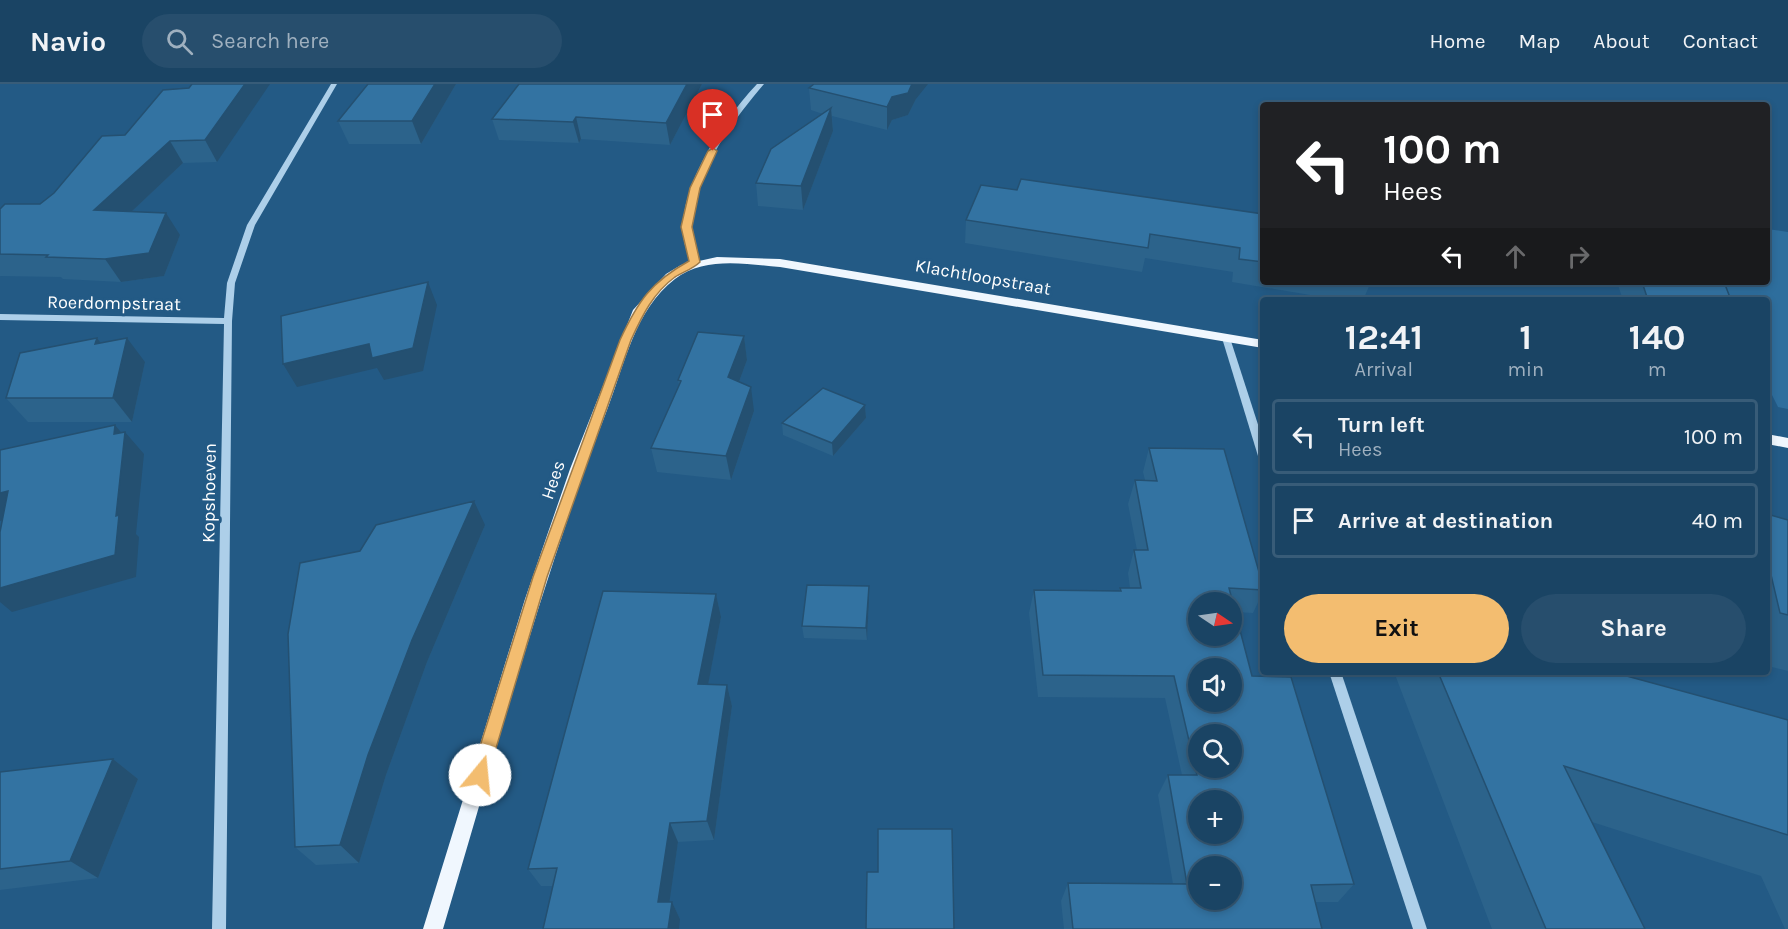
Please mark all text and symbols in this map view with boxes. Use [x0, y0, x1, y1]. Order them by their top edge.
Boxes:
search box [142, 14, 562, 68]
text: Navio [30, 25, 106, 58]
icon: search [163, 25, 196, 58]
text: Search here [211, 28, 329, 54]
text: Home [1430, 29, 1486, 53]
text: Map [1519, 29, 1560, 53]
text: About [1593, 29, 1650, 53]
text: Contact [1683, 29, 1758, 53]
pin [687, 89, 738, 151]
icon: arrive [696, 98, 729, 131]
text: 100 m [1383, 124, 1502, 174]
icon: left [1284, 126, 1362, 204]
text: Hees [1383, 175, 1443, 207]
icon: left [1436, 240, 1469, 273]
icon: ahead [1499, 240, 1532, 273]
icon: right [1562, 240, 1595, 273]
street label: Klachtloopstraat [913, 254, 1053, 300]
street label: Roerdompstraat [47, 291, 181, 315]
text: 12:41 [1344, 316, 1423, 358]
text: 1 [1519, 316, 1532, 358]
text: 140 [1629, 316, 1686, 358]
text: Arrival [1354, 358, 1413, 381]
text: min [1507, 358, 1544, 381]
text: m [1648, 358, 1666, 381]
text: Turn left [1338, 412, 1425, 438]
icon: left [1287, 420, 1320, 453]
text: 100 m [1684, 424, 1743, 450]
text: Hees [1338, 438, 1382, 461]
street label: Kopshoeven [197, 443, 221, 543]
street label: Hees [536, 458, 570, 502]
icon: arrive [1287, 504, 1320, 537]
text: Arrive at destination [1338, 508, 1553, 534]
text: 40 m [1692, 508, 1743, 534]
north arrow [1188, 592, 1242, 646]
map controls [1188, 592, 1242, 910]
button: Exit [1284, 594, 1509, 663]
button: Share [1521, 594, 1746, 663]
button: sound [1188, 658, 1242, 712]
button: search [1188, 724, 1242, 778]
position arrow [448, 743, 512, 807]
button: + [1188, 790, 1242, 844]
button: − [1188, 856, 1242, 910]

